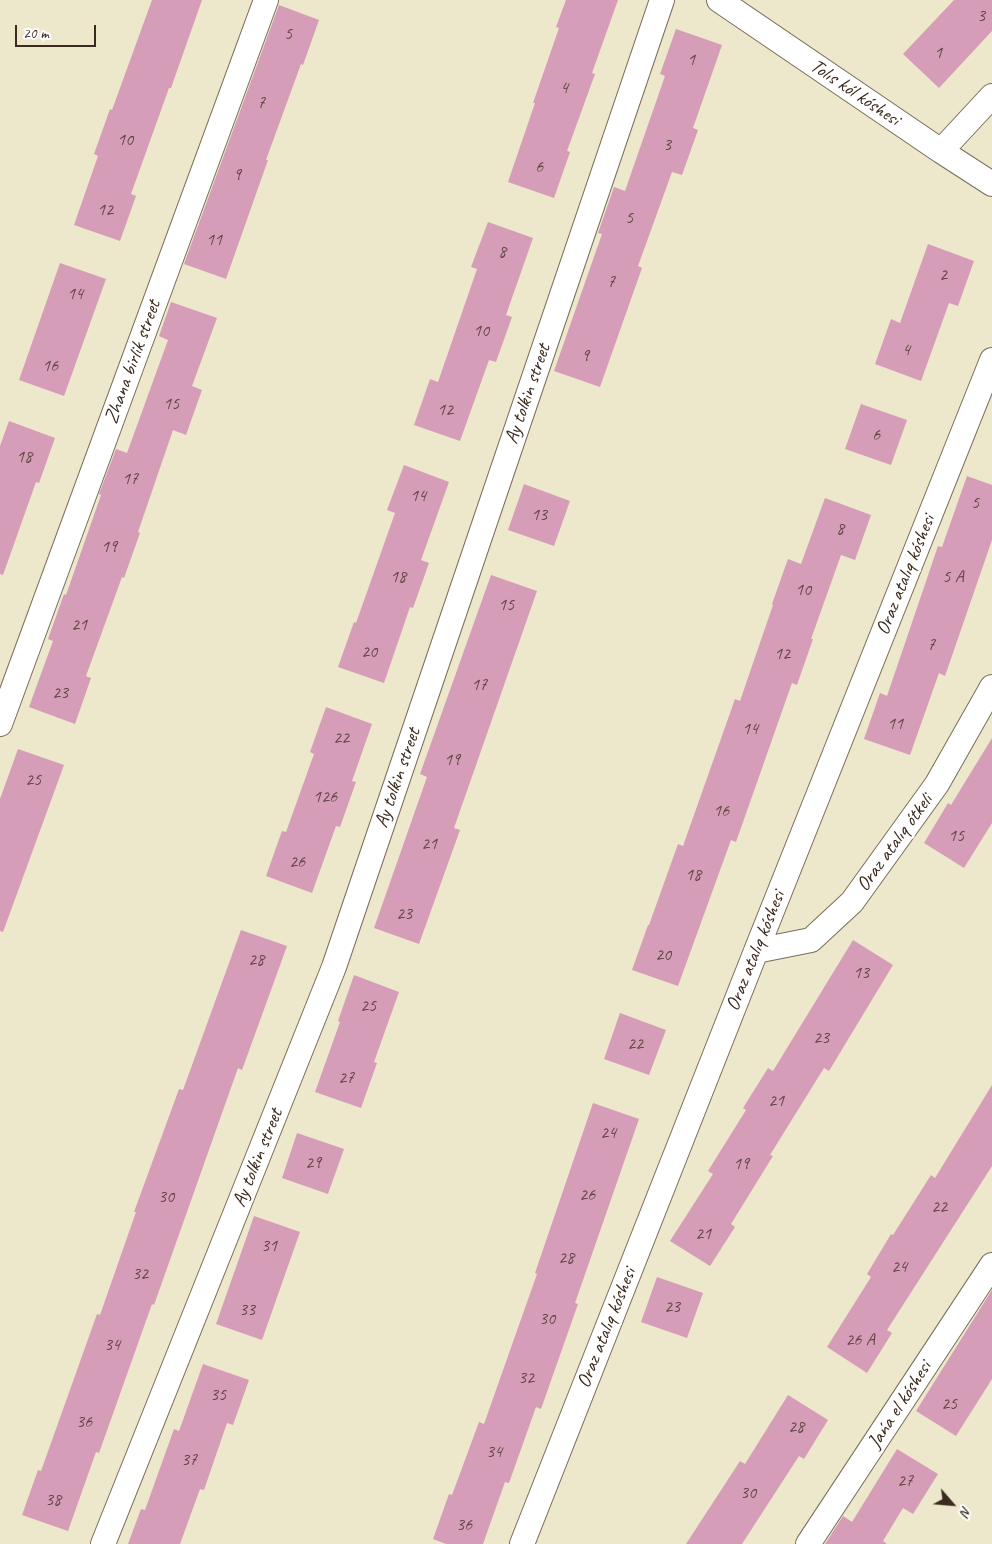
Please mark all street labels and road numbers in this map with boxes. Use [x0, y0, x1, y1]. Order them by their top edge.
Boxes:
street label: Tolıs kól kóshesi [806, 54, 904, 132]
street label: Zhana birlik street [100, 297, 166, 427]
street label: Ay tolkin street [500, 341, 556, 447]
street label: Oraz atalıq kóshesi [871, 512, 941, 638]
street label: Ay tolkin street [370, 725, 426, 831]
street label: Oraz atalıq ótkeli [852, 790, 938, 896]
street label: Oraz atalıq kóshesi [721, 888, 791, 1014]
street label: Ay tolkin street [227, 1105, 289, 1211]
street label: Oraz atalıq kóshesi [572, 1265, 642, 1391]
street label: Jańa el kóshesi [863, 1357, 937, 1453]

